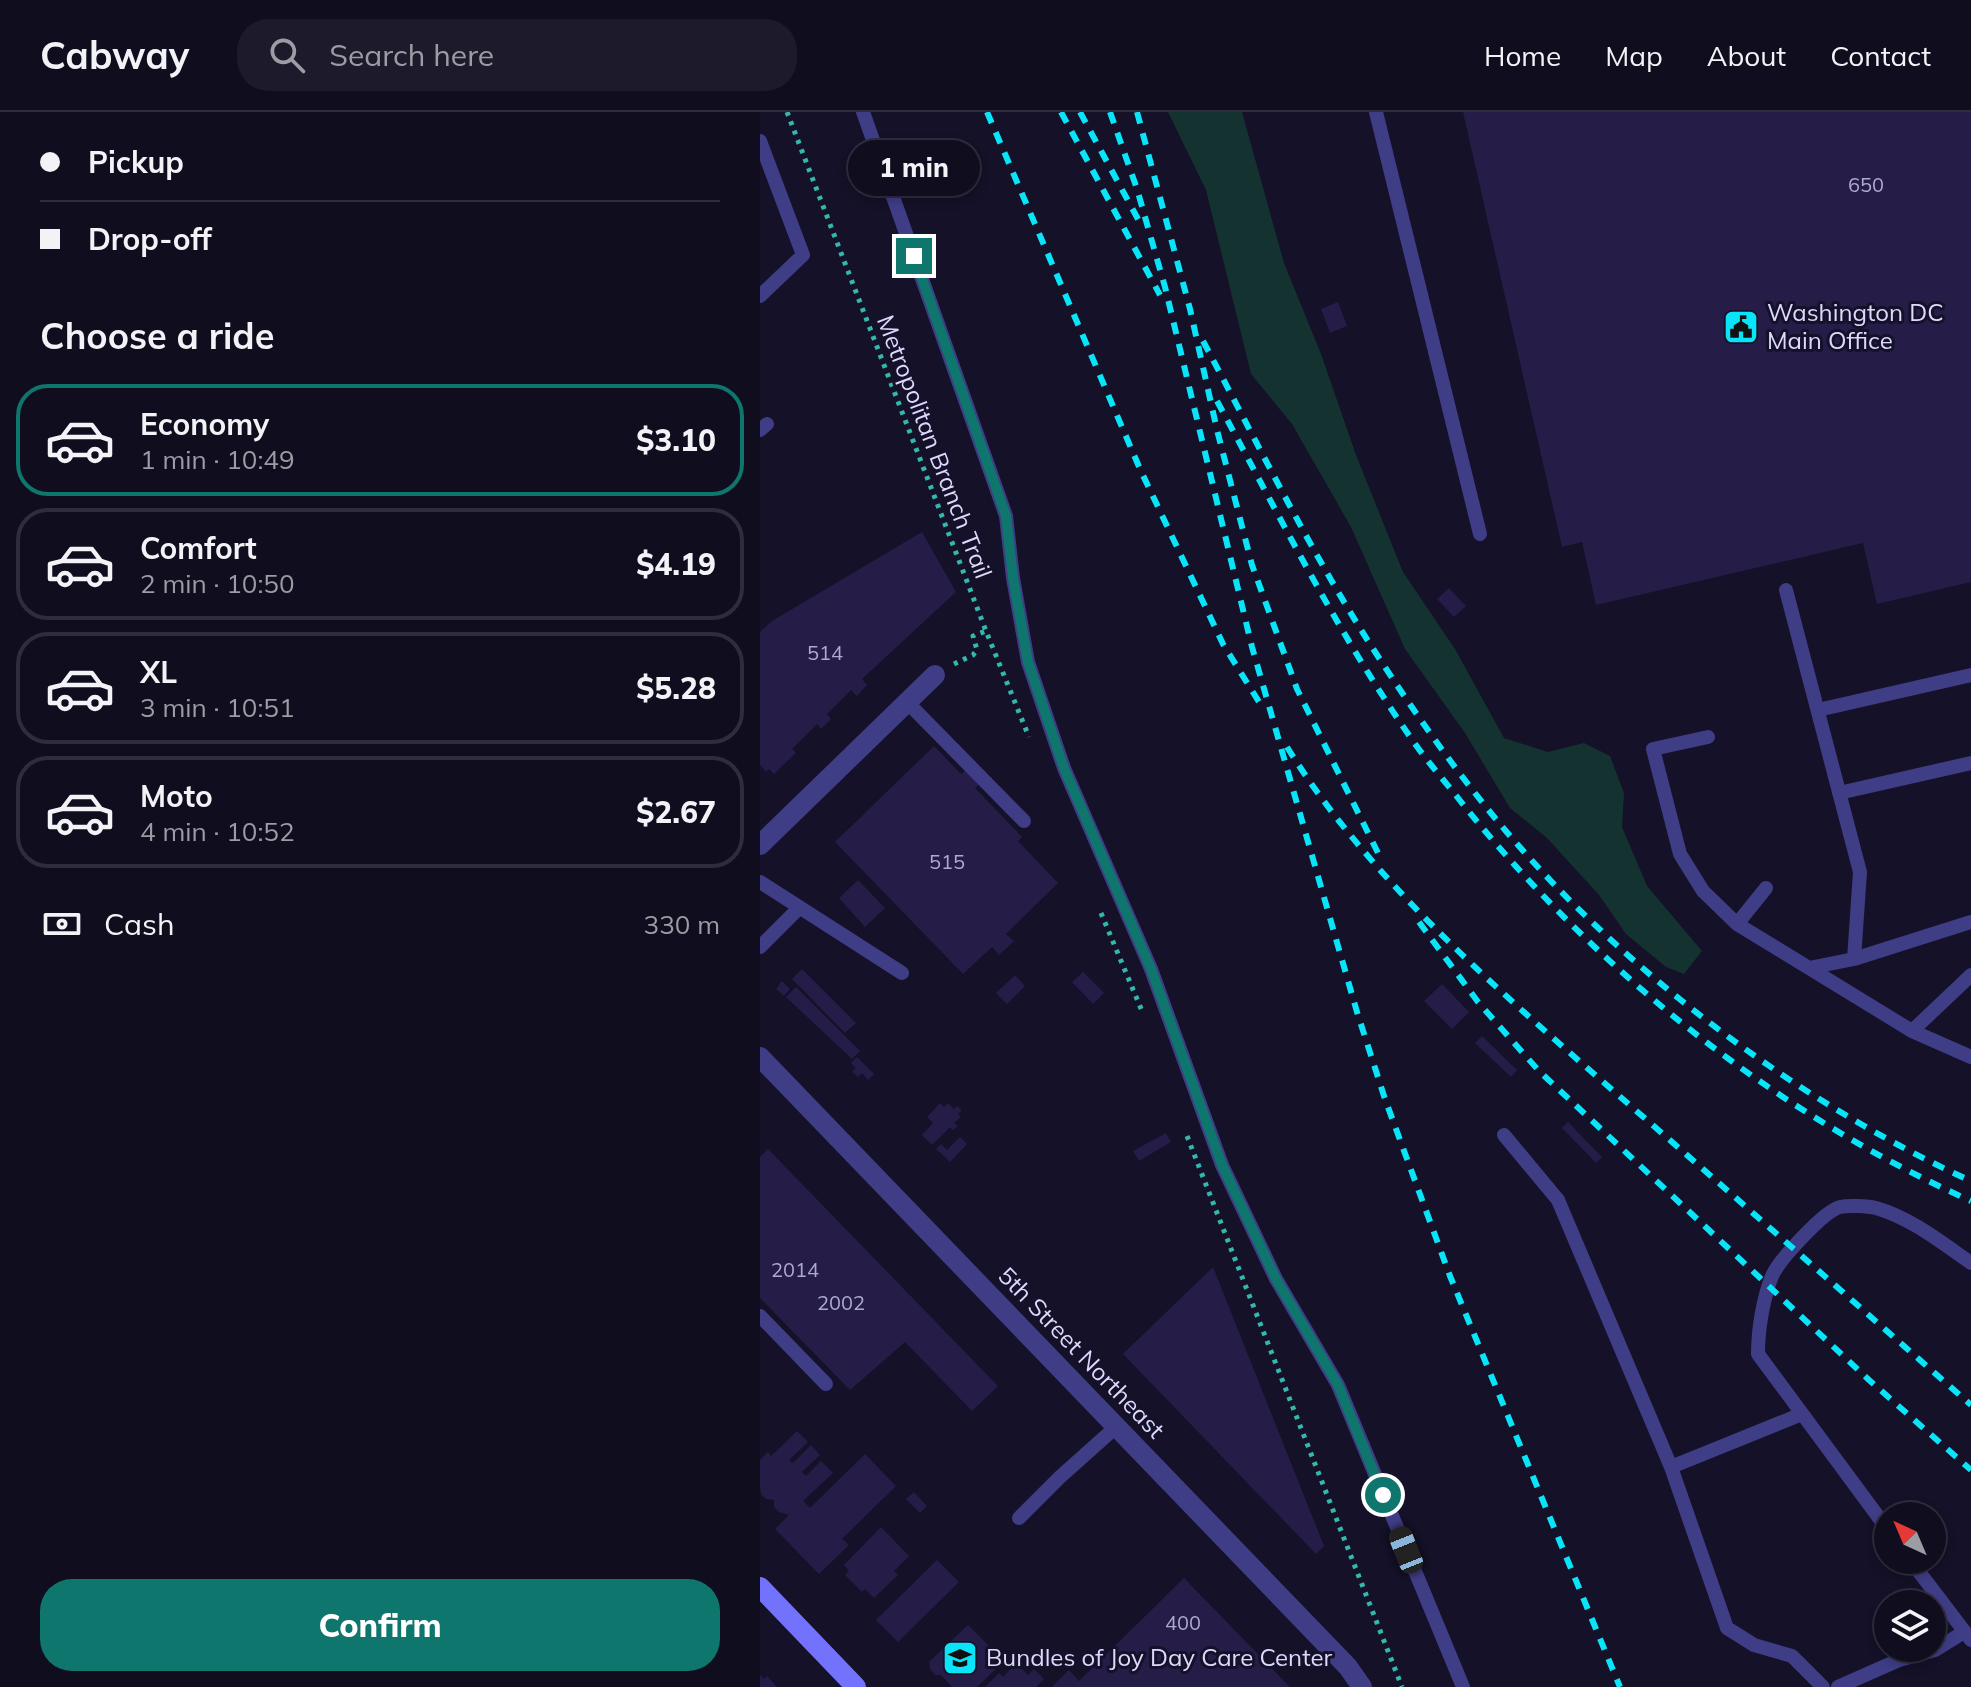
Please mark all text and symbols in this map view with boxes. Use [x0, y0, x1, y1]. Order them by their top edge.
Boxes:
search box [237, 19, 797, 91]
text: Cabway [40, 31, 189, 79]
icon: search [265, 33, 309, 77]
text: Search here [329, 36, 494, 74]
text: Home [1484, 38, 1561, 73]
text: Map [1605, 38, 1663, 73]
text: About [1707, 38, 1786, 73]
text: Contact [1830, 38, 1931, 73]
callout: 1 min [848, 140, 980, 196]
text: Pickup [88, 143, 184, 181]
text: 1 min [879, 151, 949, 184]
house number: 650 [1848, 172, 1884, 197]
text: Drop-off [88, 220, 212, 258]
route end [896, 238, 932, 274]
place label: Washington DC Main Office [1767, 297, 1944, 355]
public building icon: Washington DC Main Office [1722, 308, 1760, 346]
street label: Metropolitan Branch Trail [871, 311, 999, 583]
text: Choose a ride [40, 313, 274, 358]
icon: car [44, 404, 116, 476]
text: Economy [140, 405, 269, 443]
text: $3.10 [636, 421, 716, 459]
text: 1 min · 10:49 [140, 443, 295, 476]
icon: car [44, 528, 116, 600]
text: Comfort [140, 529, 257, 567]
text: $4.19 [636, 545, 716, 583]
text: 2 min · 10:50 [140, 567, 295, 600]
house number: 514 [807, 640, 843, 665]
icon: car [44, 652, 116, 724]
text: XL [140, 653, 177, 691]
text: $5.28 [636, 669, 716, 707]
text: 3 min · 10:51 [140, 691, 295, 724]
icon: car [44, 776, 116, 848]
text: Moto [140, 777, 213, 815]
text: $2.67 [636, 793, 716, 831]
text: 4 min · 10:52 [140, 815, 295, 848]
house number: 515 [929, 849, 965, 874]
icon: cash [40, 902, 84, 946]
text: Cash [104, 905, 175, 943]
text: 330 m [644, 908, 720, 941]
house number: 2014 [771, 1257, 819, 1282]
street label: 5th Street Northeast [992, 1260, 1171, 1444]
house number: 2002 [817, 1290, 865, 1315]
route start [1365, 1477, 1401, 1513]
north arrow [1874, 1502, 1946, 1574]
map controls [1874, 1502, 1946, 1662]
car [1386, 1523, 1426, 1577]
button: Confirm [40, 1579, 720, 1671]
button: layers [1874, 1590, 1946, 1662]
house number: 400 [1165, 1610, 1201, 1635]
school or university icon: Bundles of Joy Day Care Center [941, 1639, 979, 1677]
place label: Bundles of Joy Day Care Center [986, 1642, 1333, 1672]

